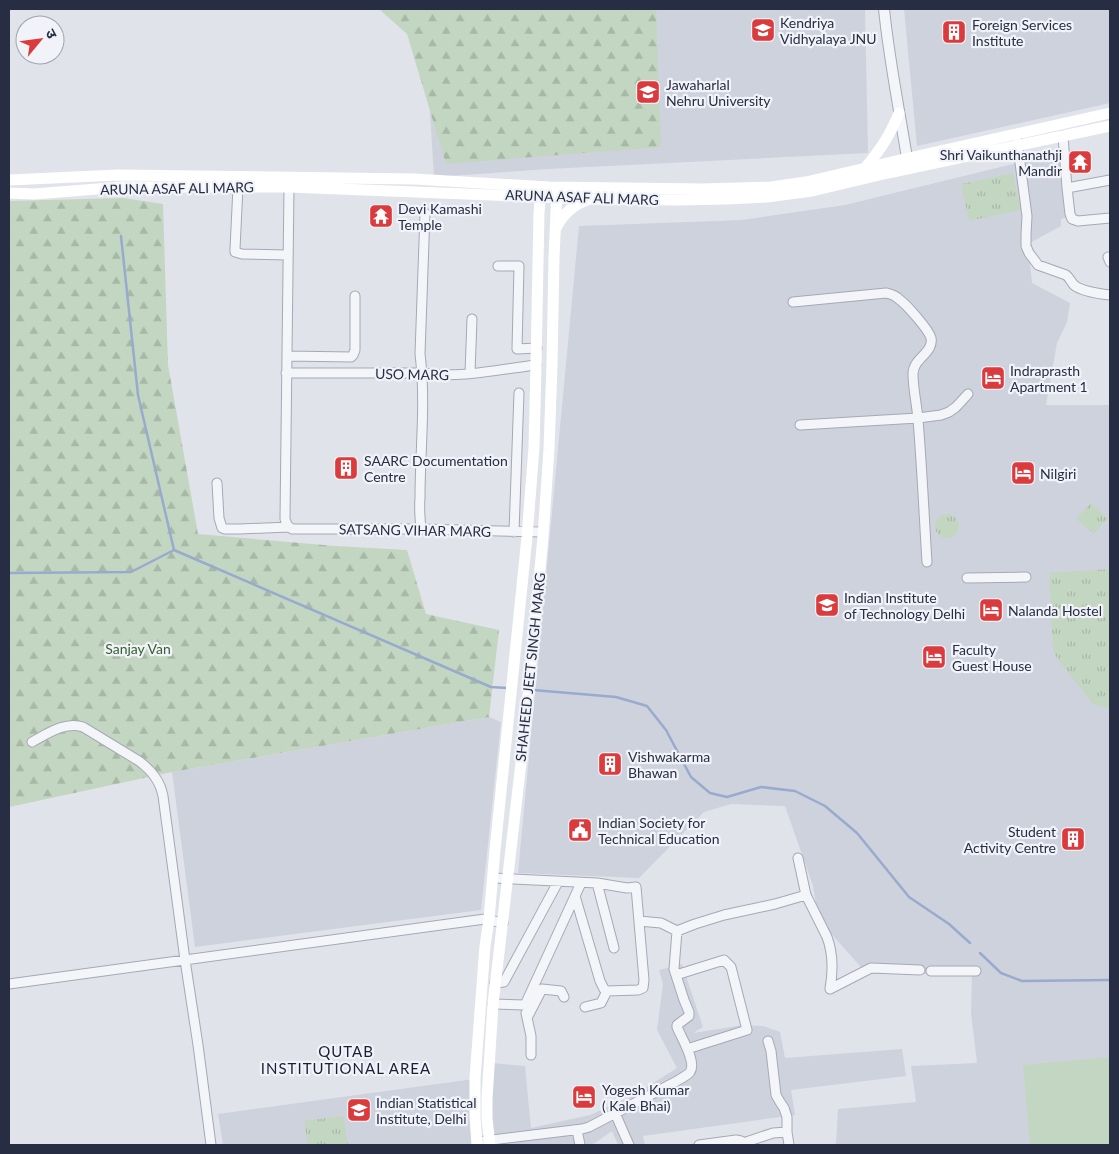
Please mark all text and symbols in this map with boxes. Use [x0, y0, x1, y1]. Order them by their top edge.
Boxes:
place label: Kendriya Vidhyalaya JNU [780, 14, 877, 47]
north arrow [15, 15, 65, 65]
place label: Foreign Services Institute [972, 16, 1072, 49]
school or university icon: Kendriya Vidhyalaya JNU [750, 17, 776, 43]
building icon: Foreign Services Institute [941, 19, 967, 45]
text: उ [42, 26, 62, 42]
place label: Jawaharlal Nehru University [666, 76, 771, 109]
school or university icon: Jawaharlal Nehru University [635, 79, 661, 105]
place label: Shri Vaikunthanathji Mandir [940, 146, 1062, 179]
temple icon: Shri Vaikunthanathji Mandir [1067, 149, 1093, 175]
street label: ARUNA ASAF ALI MARG [100, 178, 254, 198]
street label: ARUNA ASAF ALI MARG [505, 186, 659, 208]
place label: Devi Kamashi Temple [398, 200, 482, 233]
temple icon: Devi Kamashi Temple [368, 203, 394, 229]
place label: Indraprasth Apartment 1 [1010, 362, 1088, 395]
street label: USO MARG [375, 365, 449, 383]
hotel icon: Indraprasth Apartment 1 [980, 365, 1006, 391]
place label: SAARC Documentation Centre [364, 452, 508, 485]
building icon: SAARC Documentation Centre [333, 455, 359, 481]
hotel icon: Nilgiri [1010, 460, 1036, 486]
place label: Nilgiri [1040, 465, 1076, 482]
street label: SATSANG VIHAR MARG [339, 520, 491, 540]
street label: SHAHEED JEET SINGH MARG [512, 572, 548, 762]
place label: Indian Institute of Technology Delhi [844, 589, 965, 622]
school or university icon: Indian Institute of Technology Delhi [814, 592, 840, 618]
hotel icon: Nalanda Hostel [978, 597, 1004, 623]
place label: Nalanda Hostel [1008, 602, 1102, 619]
park label: Sanjay Van [105, 640, 171, 657]
place label: Faculty Guest House [952, 641, 1032, 674]
hotel icon: Faculty Guest House [921, 644, 947, 670]
place label: Vishwakarma Bhawan [628, 748, 710, 781]
building icon: Vishwakarma Bhawan [597, 751, 623, 777]
place label: Indian Society for Technical Education [598, 814, 720, 847]
public building icon: Indian Society for Technical Education [567, 817, 593, 843]
place label: Student Activity Centre [964, 823, 1056, 856]
building icon: Student Activity Centre [1060, 826, 1086, 852]
district label: QUTAB INSTITUTIONAL AREA [261, 1042, 431, 1077]
place label: Yogesh Kumar ( Kale Bhai) [602, 1081, 689, 1114]
hotel icon: Yogesh Kumar ( Kale Bhai) [571, 1084, 597, 1110]
place label: Indian Statistical Institute, Delhi [376, 1094, 477, 1127]
school or university icon: Indian Statistical Institute, Delhi [346, 1097, 372, 1123]

